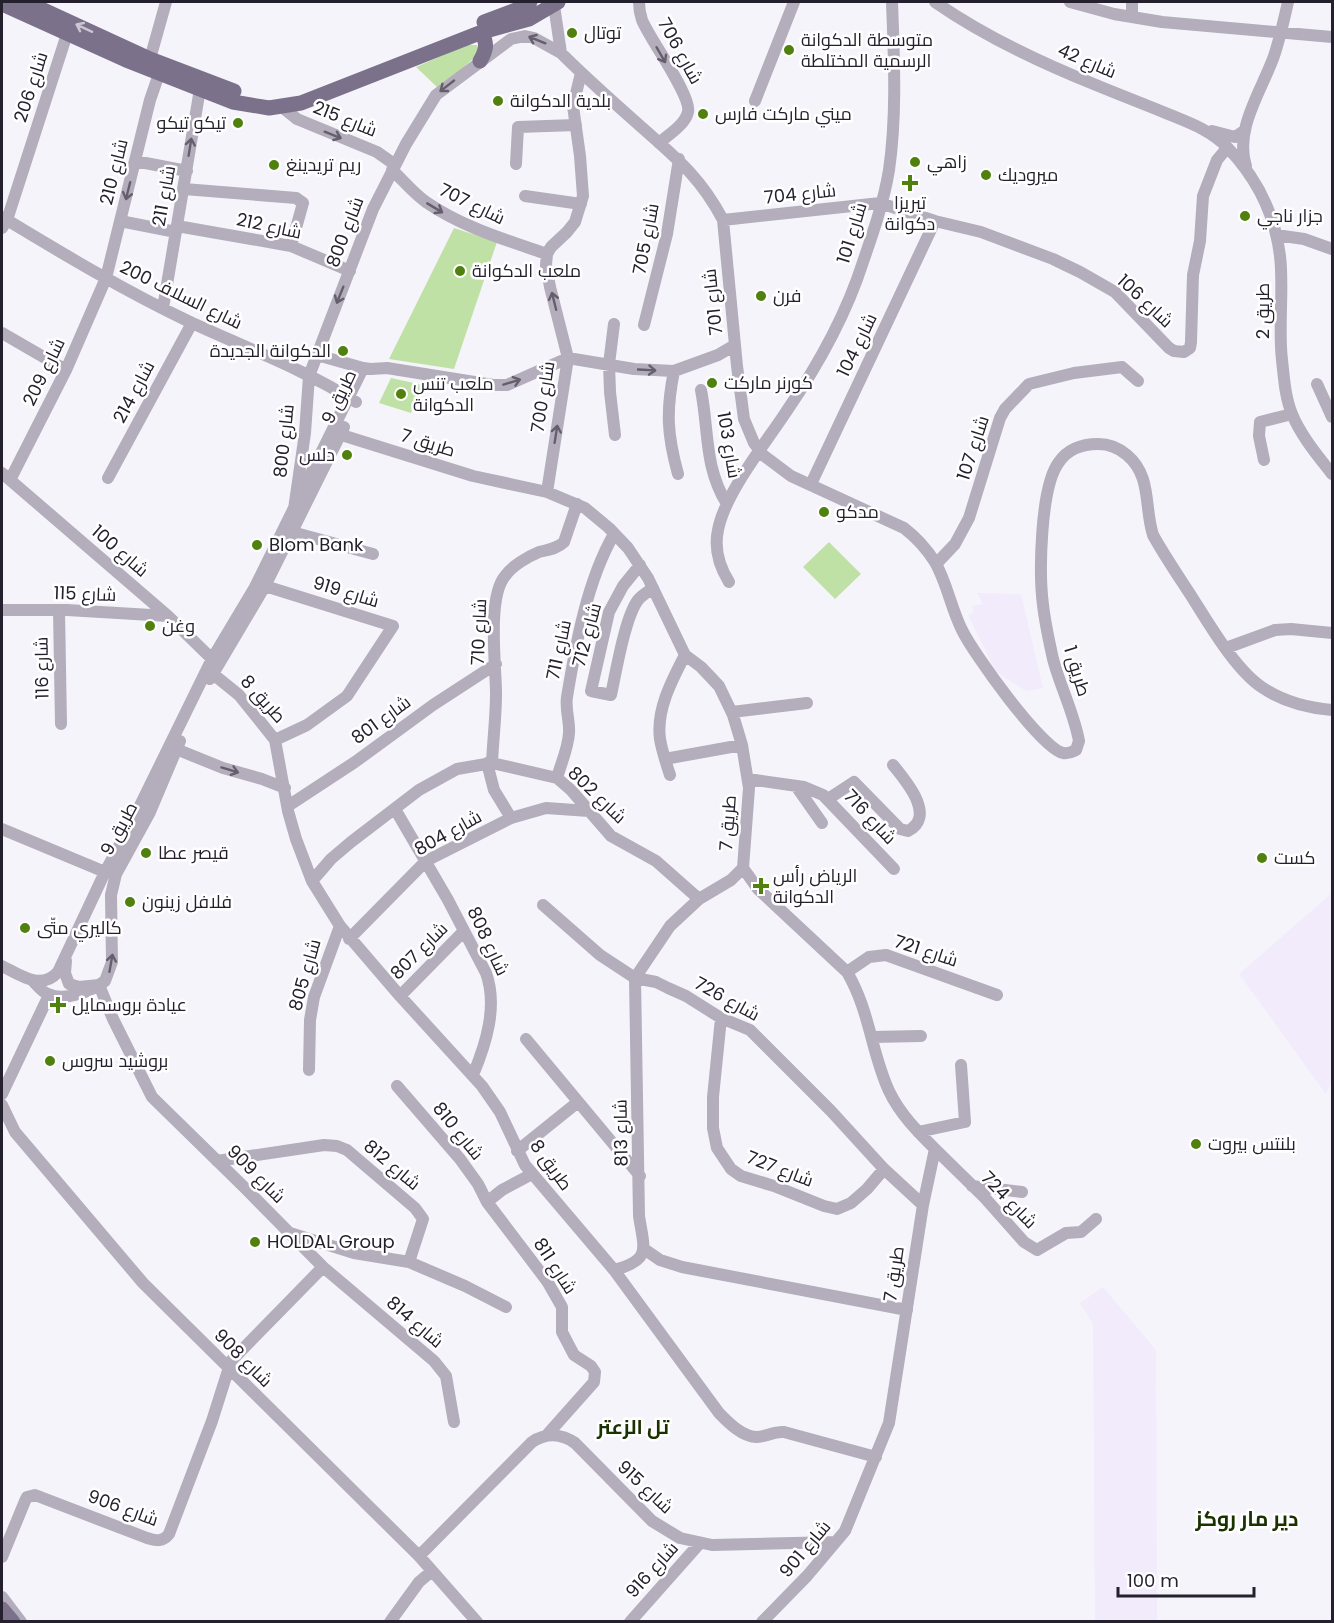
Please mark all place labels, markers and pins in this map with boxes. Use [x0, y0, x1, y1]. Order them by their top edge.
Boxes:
place label: توتال [584, 20, 622, 45]
marker: توتال [565, 26, 579, 40]
place label: متوسطة الدكوانة الرسمية المختلطة [801, 27, 933, 73]
marker: متوسطة الدكوانة الرسمية المختلطة [782, 43, 796, 57]
place label: بلدية الدكوانة [510, 88, 611, 113]
marker: بلدية الدكوانة [491, 94, 505, 108]
place label: ميني ماركت فارس [715, 101, 852, 128]
marker: ميني ماركت فارس [696, 107, 710, 121]
place label: تيكو تيكو [157, 110, 226, 135]
marker: تيكو تيكو [231, 116, 245, 130]
place label: زاهي [927, 149, 967, 176]
place label: ريم تريدينغ [286, 152, 361, 177]
marker: زاهي [908, 155, 922, 169]
marker: ريم تريدينغ [267, 158, 281, 172]
place label: ميروديك [998, 162, 1058, 187]
marker: ميروديك [979, 168, 993, 182]
marker: تيريزا دكوانة [903, 176, 917, 190]
place label: تيريزا دكوانة [885, 190, 935, 236]
place label: جزار ناجي [1257, 203, 1323, 230]
marker: جزار ناجي [1238, 209, 1252, 223]
place label: ملعب الدكوانة [472, 258, 581, 283]
marker: ملعب الدكوانة [453, 264, 467, 278]
place label: فرن [773, 283, 801, 308]
marker: فرن [754, 289, 768, 303]
place label: الدكوانة الجديدة [210, 338, 331, 363]
marker: الدكوانة الجديدة [336, 344, 350, 358]
place label: كورنر ماركت [724, 370, 813, 395]
place label: ملعب تنس الدكوانة [413, 371, 494, 417]
marker: كورنر ماركت [705, 376, 719, 390]
marker: ملعب تنس الدكوانة [394, 387, 408, 401]
place label: دلس [299, 442, 335, 467]
marker: دلس [340, 448, 354, 462]
place label: مدكو [836, 499, 879, 524]
marker: مدكو [817, 505, 831, 519]
place label: Blom Bank [269, 532, 364, 557]
marker: Blom Bank [250, 538, 264, 552]
place label: وغن [162, 613, 195, 638]
marker: وغن [143, 619, 157, 633]
place label: قيصر عطا [158, 840, 229, 865]
place label: كست [1274, 845, 1315, 870]
marker: قيصر عطا [139, 846, 153, 860]
marker: كست [1255, 851, 1269, 865]
place label: الرياض رأس الدكوانة [773, 863, 857, 909]
marker: الرياض رأس الدكوانة [754, 879, 768, 893]
place label: فلافل زينون [142, 889, 232, 914]
marker: فلافل زينون [123, 895, 137, 909]
place label: كاليري متّى [37, 915, 122, 942]
marker: كاليري متّى [18, 921, 32, 935]
place label: عيادة بروسمايل [72, 992, 187, 1017]
marker: عيادة بروسمايل [49, 996, 67, 1014]
place label: بروشيد سروس [62, 1048, 168, 1073]
marker: بروشيد سروس [43, 1054, 57, 1068]
place label: بلنتس بيروت [1208, 1131, 1296, 1156]
marker: بلنتس بيروت [1189, 1137, 1203, 1151]
place label: HOLDAL Group [267, 1229, 395, 1254]
marker: HOLDAL Group [248, 1235, 262, 1249]

